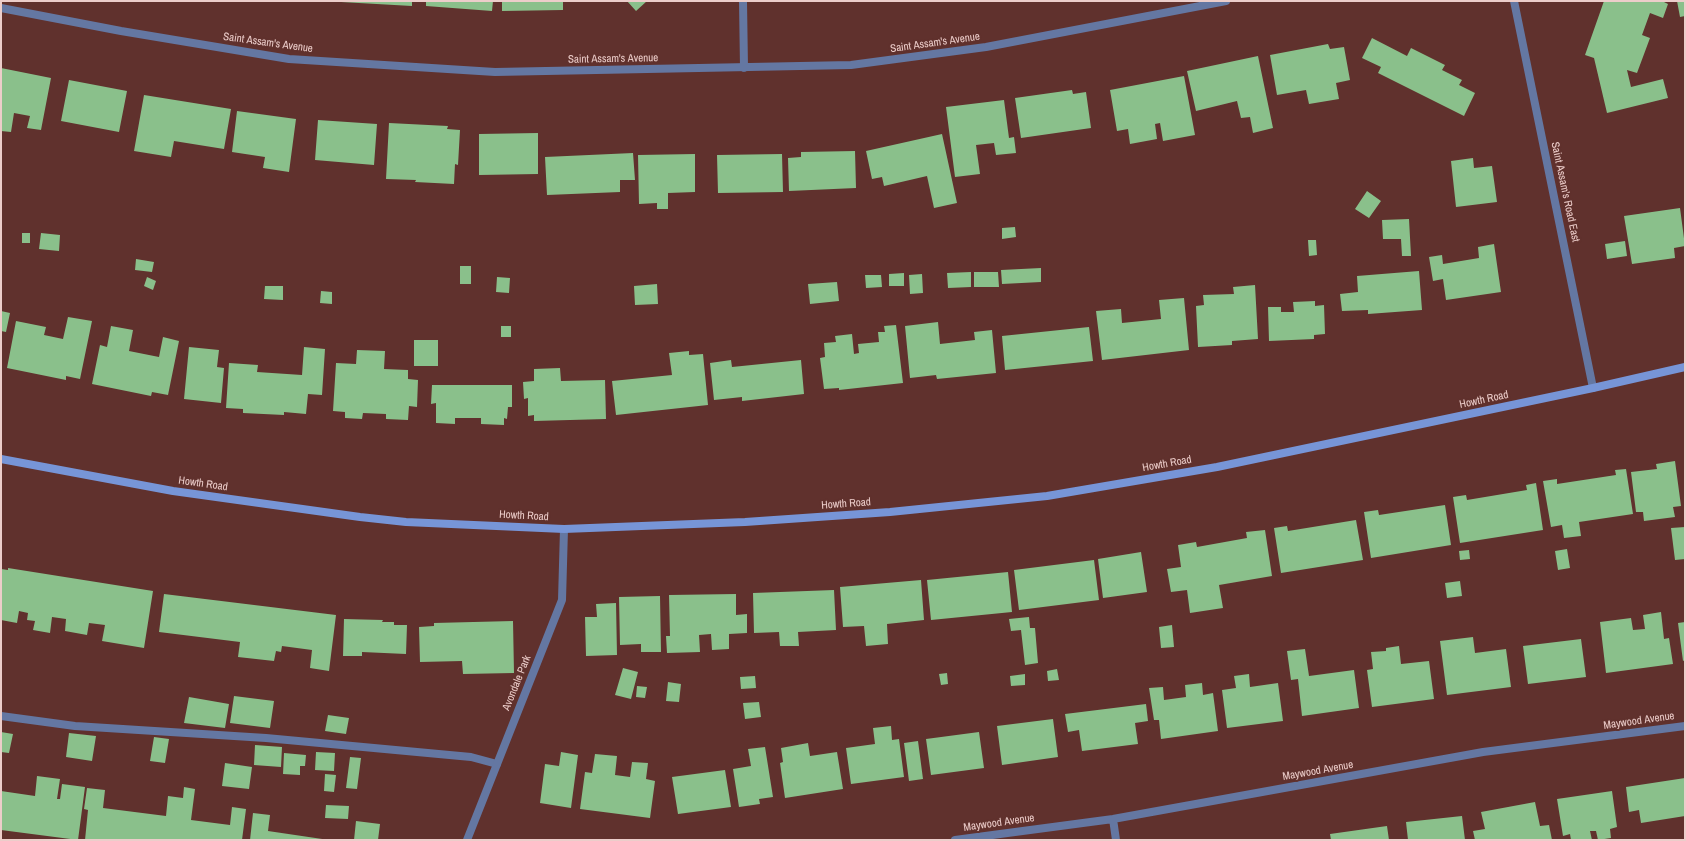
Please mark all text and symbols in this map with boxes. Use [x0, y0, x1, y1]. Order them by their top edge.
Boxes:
street label: Saint Assam's Avenue [222, 30, 314, 56]
street label: Saint Assam's Avenue [889, 30, 981, 56]
street label: Saint Assam's Avenue [568, 52, 658, 66]
street label: Saint Assam's Road East [1548, 141, 1582, 243]
street label: Howth Road [1458, 388, 1510, 412]
street label: Howth Road [1141, 453, 1193, 475]
street label: Howth Road [178, 474, 228, 494]
street label: Howth Road [821, 496, 871, 512]
street label: Howth Road [499, 508, 549, 524]
street label: Avondale Park [500, 653, 534, 713]
street label: Maywood Avenue [1603, 709, 1675, 733]
street label: Maywood Avenue [1282, 758, 1354, 784]
street label: Maywood Avenue [963, 811, 1035, 835]

